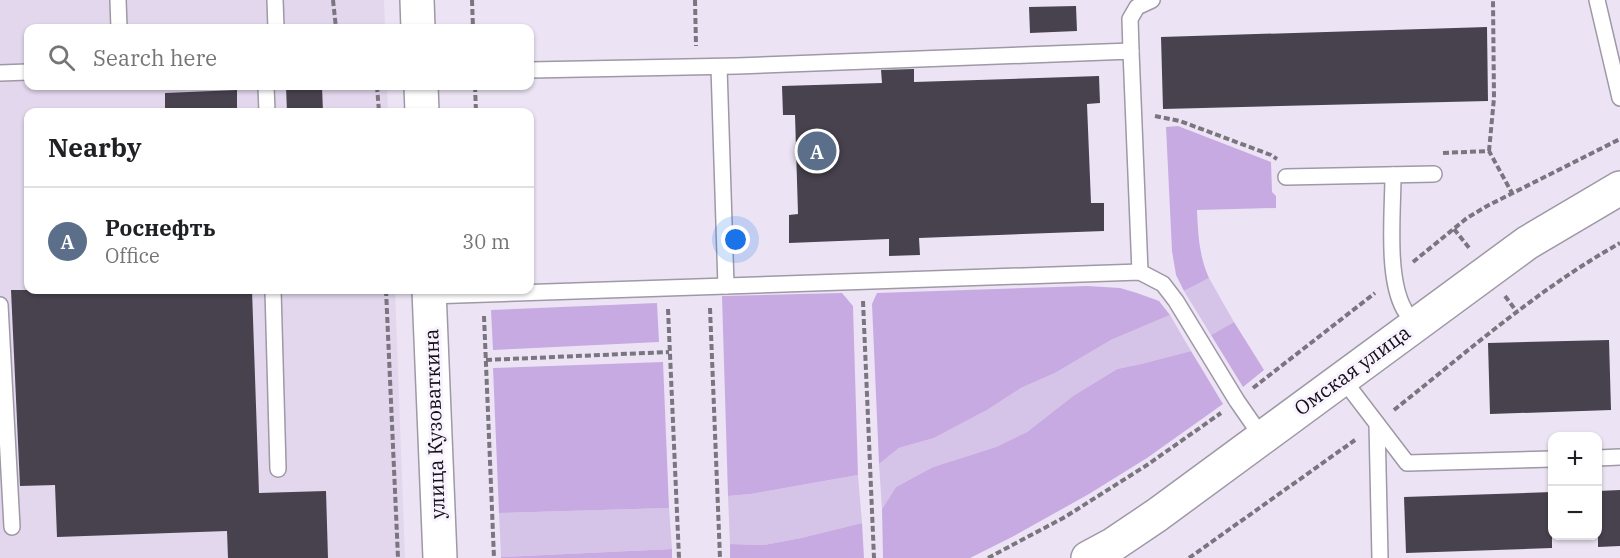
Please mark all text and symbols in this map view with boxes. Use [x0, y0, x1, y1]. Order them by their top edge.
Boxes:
search box [24, 24, 534, 90]
icon: search [45, 41, 78, 74]
text: Search here [93, 43, 217, 72]
pin: A [798, 128, 836, 174]
text: Nearby [48, 130, 142, 164]
text: Роснефть [105, 213, 215, 242]
your location [721, 225, 750, 254]
text: A [61, 228, 74, 255]
text: 30 m [462, 228, 510, 255]
text: Office [105, 242, 160, 269]
street label: Омская улица [1288, 319, 1416, 421]
street label: улица Кузоваткина [417, 328, 451, 520]
map controls [1548, 432, 1602, 540]
button: + [1548, 432, 1602, 486]
button: − [1548, 486, 1602, 540]

